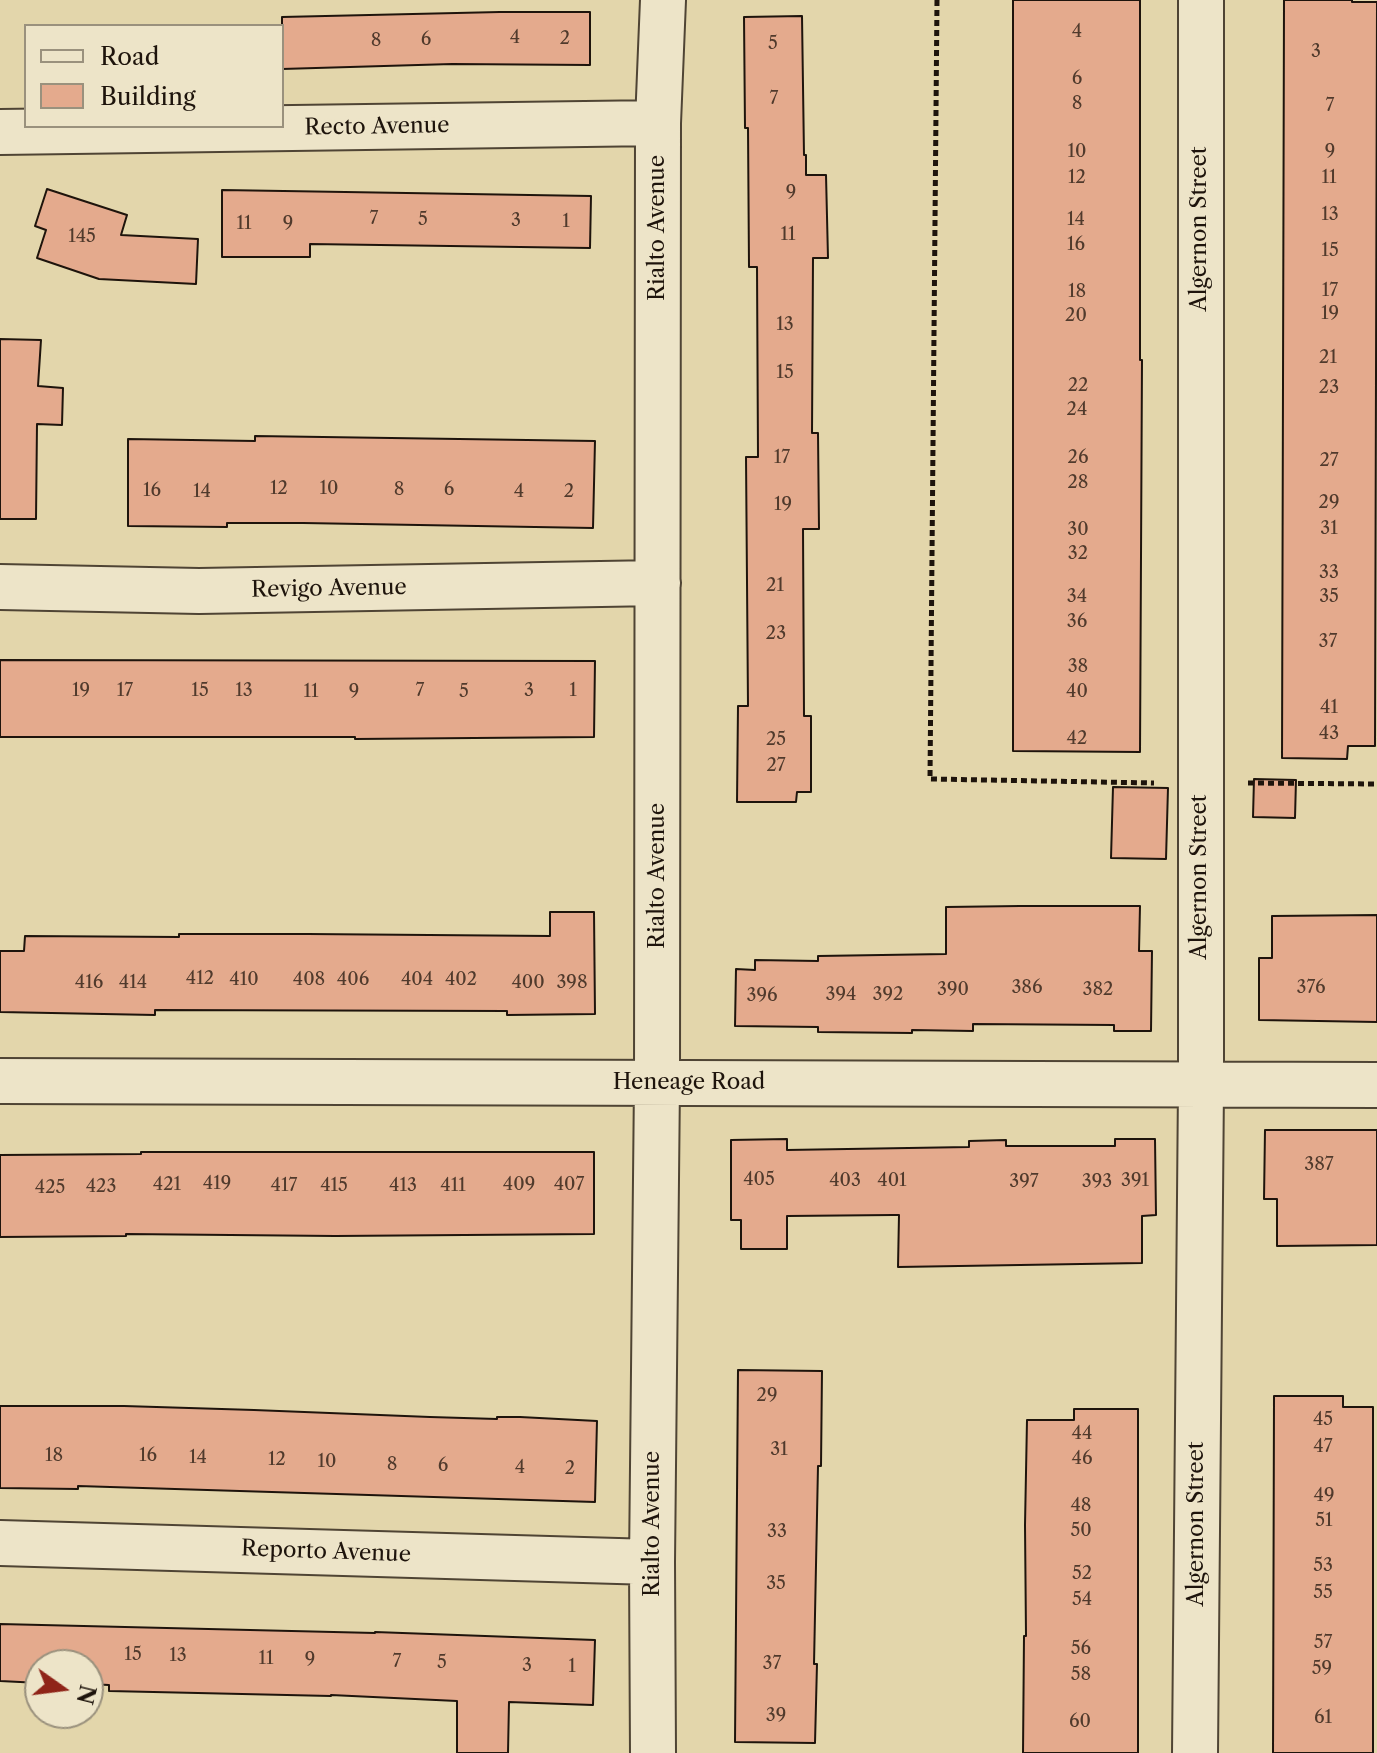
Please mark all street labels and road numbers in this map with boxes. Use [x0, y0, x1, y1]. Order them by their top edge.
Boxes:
street label: Recto Avenue [304, 113, 450, 141]
street label: Algernon Street [1187, 146, 1213, 312]
street label: Rialto Avenue [645, 155, 671, 301]
street label: Revigo Avenue [251, 574, 407, 604]
street label: Algernon Street [1187, 794, 1213, 960]
street label: Rialto Avenue [645, 803, 671, 949]
street label: Heneage Road [613, 1070, 765, 1096]
street label: Algernon Street [1184, 1441, 1210, 1607]
street label: Rialto Avenue [640, 1451, 666, 1597]
street label: Reporto Avenue [241, 1536, 411, 1568]

